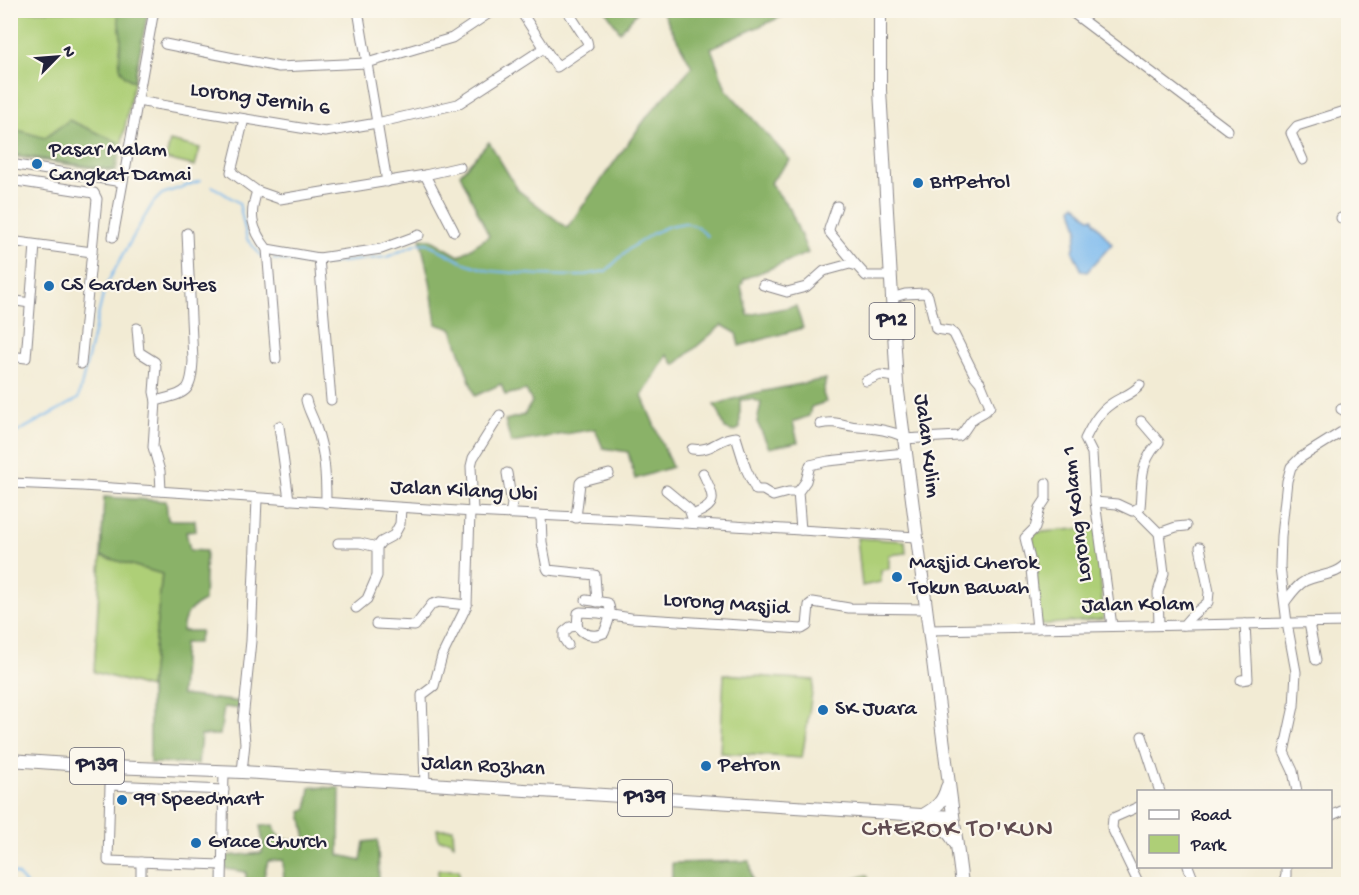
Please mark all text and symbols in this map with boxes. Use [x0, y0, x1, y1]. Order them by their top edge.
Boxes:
north arrow [27, 27, 87, 87]
text: N [57, 43, 78, 61]
street label: Lorong Jernih 6 [188, 77, 332, 123]
place label: Pasar Malam Cangkat Damai [48, 138, 191, 189]
marker: Pasar Malam Cangkat Damai [30, 157, 44, 171]
place label: BHPetrol [929, 170, 1010, 196]
marker: BHPetrol [911, 176, 925, 190]
place label: CS Garden Suites [61, 273, 217, 299]
marker: CS Garden Suites [42, 279, 56, 293]
road number: P12 [870, 303, 914, 339]
street label: Jalan Kulim [907, 393, 945, 500]
street label: Lorong Kolam 1 [1057, 444, 1099, 584]
street label: Jalan Kilang Ubi [390, 475, 538, 509]
place label: Masjid Cherok Tokun Bawah [907, 551, 1040, 602]
marker: Masjid Cherok Tokun Bawah [890, 570, 904, 584]
street label: Lorong Masjid [662, 588, 792, 623]
street label: Jalan Kolam [1081, 592, 1195, 620]
place label: SK Juara [835, 697, 918, 723]
marker: SK Juara [816, 703, 830, 717]
road number: P139 [70, 748, 124, 784]
street label: Jalan Rozhan [421, 751, 546, 783]
place label: Petron [717, 753, 781, 779]
marker: Petron [699, 759, 713, 773]
road number: P139 [618, 780, 672, 816]
place label: 99 Speedmart [133, 787, 265, 813]
legend [1137, 790, 1332, 868]
marker: 99 Speedmart [115, 793, 129, 807]
text: Road [1191, 806, 1232, 827]
district label: CHEROK TO'KUN [862, 815, 1054, 846]
place label: Grace Church [208, 830, 327, 856]
marker: Grace Church [189, 836, 203, 850]
text: Park [1190, 836, 1227, 857]

